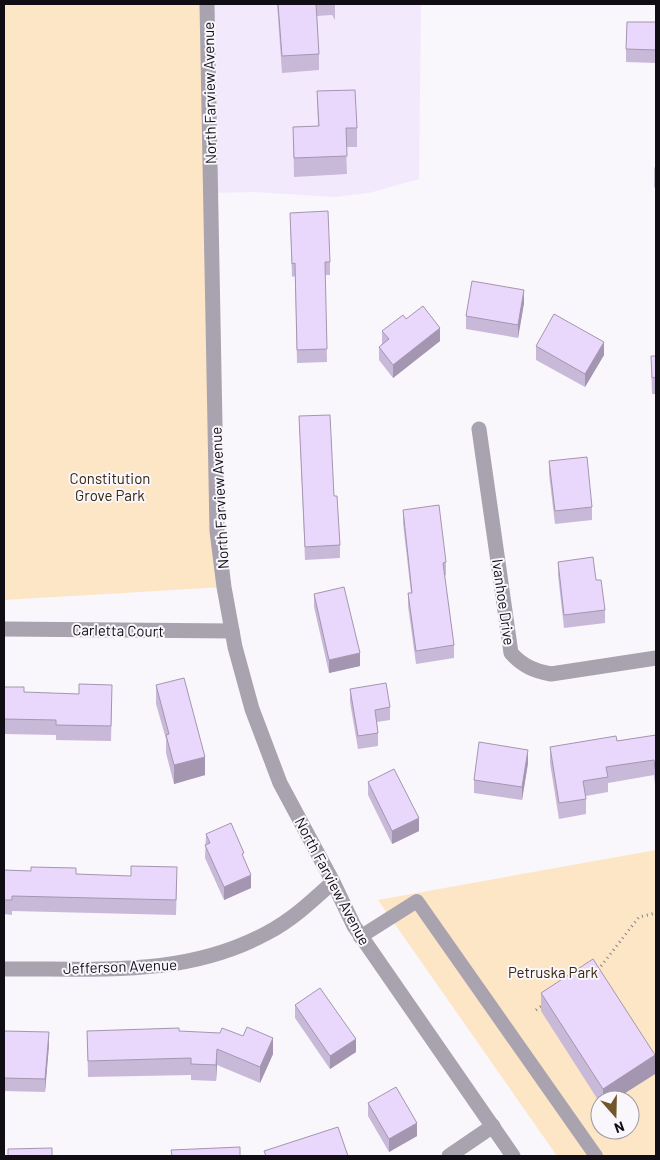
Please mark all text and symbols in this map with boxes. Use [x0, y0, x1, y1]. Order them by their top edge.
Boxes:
street label: North Farview Avenue [199, 22, 219, 164]
street label: North Farview Avenue [206, 426, 232, 570]
park label: Constitution Grove Park [70, 469, 150, 504]
street label: Ivanhoe Drive [489, 558, 519, 646]
street label: Carletta Court [72, 620, 164, 640]
street label: North Farview Avenue [292, 814, 374, 948]
street label: Jefferson Avenue [63, 955, 177, 977]
park label: Petruska Park [508, 963, 599, 981]
north arrow [590, 1090, 640, 1140]
text: N [612, 1118, 627, 1137]

